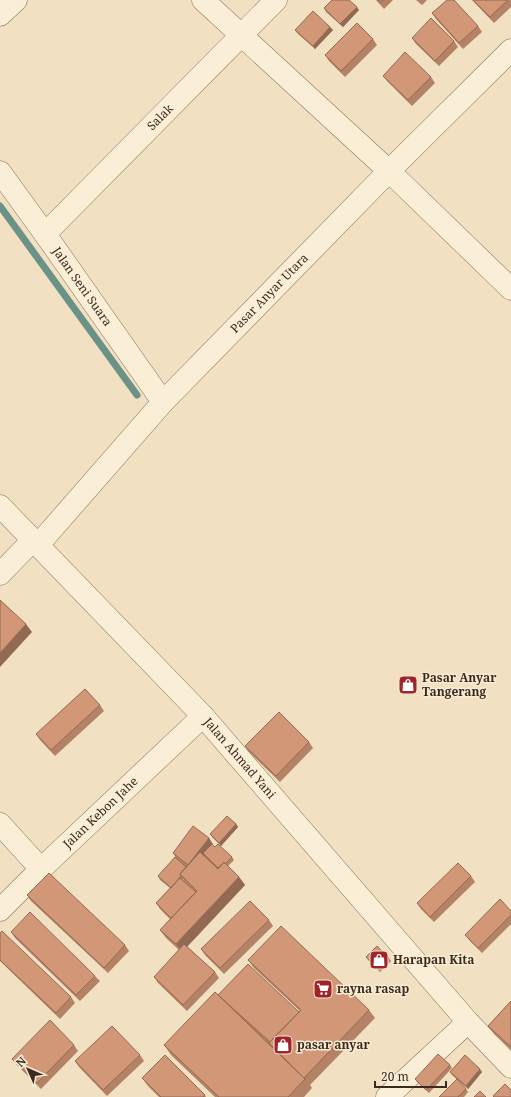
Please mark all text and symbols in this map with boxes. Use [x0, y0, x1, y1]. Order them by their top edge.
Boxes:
street label: Salak [143, 99, 177, 134]
street label: Jalan Seni Suara [48, 243, 116, 330]
street label: Pasar Anyar Utara [226, 249, 312, 336]
place label: Pasar Anyar Tangerang [422, 669, 497, 700]
shop icon: Pasar Anyar Tangerang [397, 674, 419, 696]
street label: Jalan Ahmad Yani [199, 713, 280, 802]
street label: Jalan Kebon Jahe [58, 773, 142, 853]
shop icon: Harapan Kita [368, 949, 390, 971]
place label: Harapan Kita [393, 951, 474, 968]
supermarket icon: rayna rasap [312, 978, 334, 1000]
place label: rayna rasap [337, 980, 409, 997]
shop icon: pasar anyar [272, 1034, 294, 1056]
place label: pasar anyar [297, 1036, 370, 1053]
north arrow [8, 1049, 48, 1089]
text: N [12, 1053, 29, 1070]
scale bar [375, 1063, 446, 1089]
text: 20 m [381, 1068, 409, 1085]

